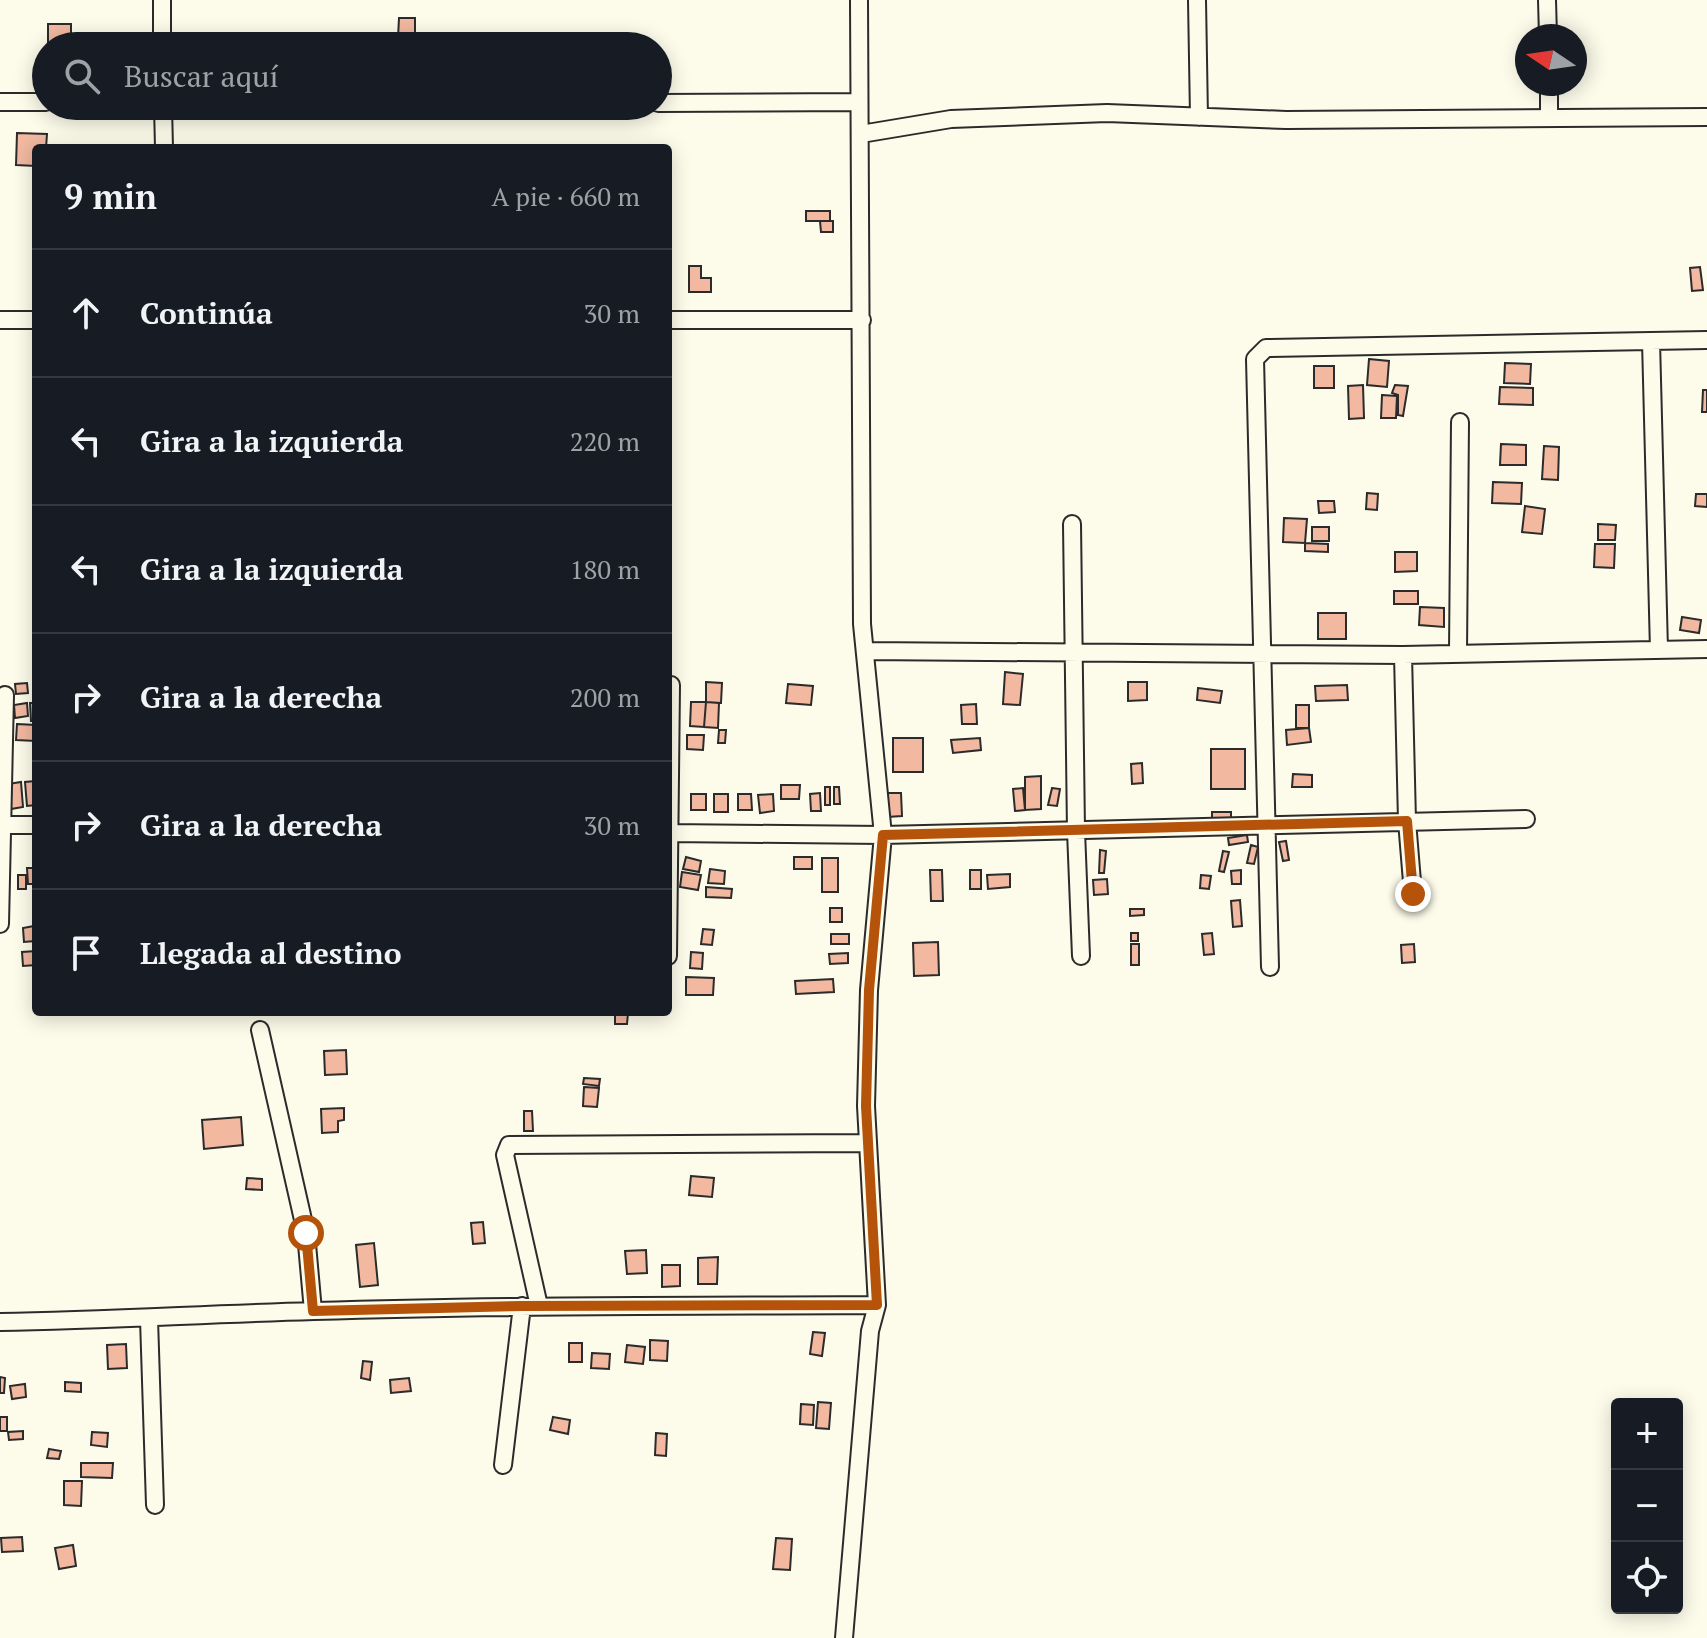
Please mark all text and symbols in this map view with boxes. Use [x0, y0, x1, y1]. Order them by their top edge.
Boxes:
north arrow [1515, 24, 1587, 96]
search box [32, 32, 672, 120]
icon: search [60, 54, 104, 98]
text: Buscar aquí [124, 56, 278, 96]
text: 9 min [64, 174, 157, 219]
text: A pie · 660 m [492, 179, 640, 213]
icon: ahead [64, 291, 108, 335]
text: Continúa [140, 293, 273, 333]
text: 30 m [584, 296, 640, 330]
icon: left [64, 419, 108, 463]
text: Gira a la izquierda [140, 421, 404, 461]
text: 220 m [570, 424, 640, 458]
icon: left [64, 547, 108, 591]
text: Gira a la izquierda [140, 549, 404, 589]
text: 180 m [570, 552, 640, 586]
icon: right [64, 675, 108, 719]
text: Gira a la derecha [140, 677, 382, 717]
text: 200 m [570, 680, 640, 714]
icon: right [64, 803, 108, 847]
text: Gira a la derecha [140, 805, 382, 845]
text: 30 m [584, 808, 640, 842]
route end [1395, 876, 1431, 912]
icon: arrive [64, 931, 108, 975]
text: Llegada al destino [140, 933, 401, 973]
route start [288, 1215, 324, 1251]
map controls [1611, 1398, 1683, 1614]
button: + [1611, 1398, 1683, 1470]
button: − [1611, 1470, 1683, 1542]
button: locate [1611, 1542, 1683, 1614]

